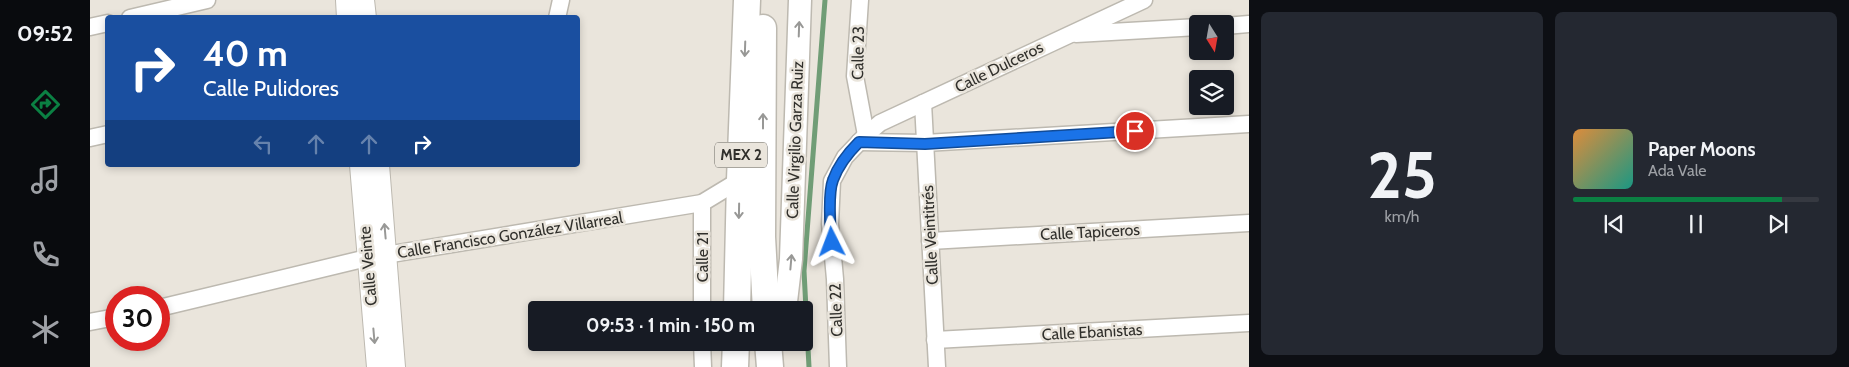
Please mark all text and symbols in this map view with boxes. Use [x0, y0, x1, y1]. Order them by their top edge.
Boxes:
north arrow [1189, 15, 1234, 60]
map controls [1189, 15, 1234, 115]
text: 09:52 [17, 20, 73, 47]
one-way arrow [794, 21, 804, 38]
street label: Calle 23 [848, 26, 868, 80]
text: 40 m [203, 32, 288, 75]
icon: right [120, 35, 185, 100]
street label: Calle Dulceros [952, 37, 1047, 97]
one-way arrow [741, 40, 750, 56]
street label: Calle Virgilio Garza Ruiz [783, 60, 807, 219]
button: layers [1189, 70, 1234, 115]
text: Calle Pulidores [203, 75, 339, 102]
icon: directions [28, 87, 63, 122]
pin [1114, 110, 1156, 152]
one-way arrow [758, 114, 768, 130]
icon: arrive [1121, 117, 1149, 145]
icon: left [249, 130, 277, 158]
icon: ahead [302, 130, 330, 158]
icon: ahead [355, 130, 383, 158]
icon: right [408, 130, 436, 158]
text: 25 [1367, 135, 1437, 214]
text: Paper Moons [1648, 138, 1756, 161]
road number: MEX 2 [715, 142, 767, 168]
text: Ada Vale [1648, 161, 1707, 180]
icon: music [28, 162, 63, 197]
street label: Calle Veintitrés [918, 184, 942, 285]
one-way arrow [734, 202, 744, 219]
text: km/h [1384, 207, 1420, 226]
street label: Calle Francisco González Villarreal [396, 208, 624, 262]
icon: previous [1600, 210, 1628, 238]
icon: pause [1682, 210, 1710, 238]
icon: next [1764, 210, 1792, 238]
position arrow [805, 215, 857, 267]
street label: Calle Tapiceros [1040, 220, 1141, 244]
one-way arrow [380, 223, 390, 239]
street label: Calle Veinte [355, 226, 381, 306]
street label: Calle 21 [693, 232, 712, 282]
icon: phone [28, 237, 63, 272]
one-way arrow [786, 254, 796, 270]
street label: Calle 22 [826, 283, 846, 337]
speed limit sign: 30 [105, 286, 170, 351]
icon: climate [28, 312, 63, 347]
text: 09:53 · 1 min · 150 m [586, 314, 755, 337]
street label: Calle Ebanistas [1041, 320, 1143, 344]
one-way arrow [369, 327, 379, 343]

